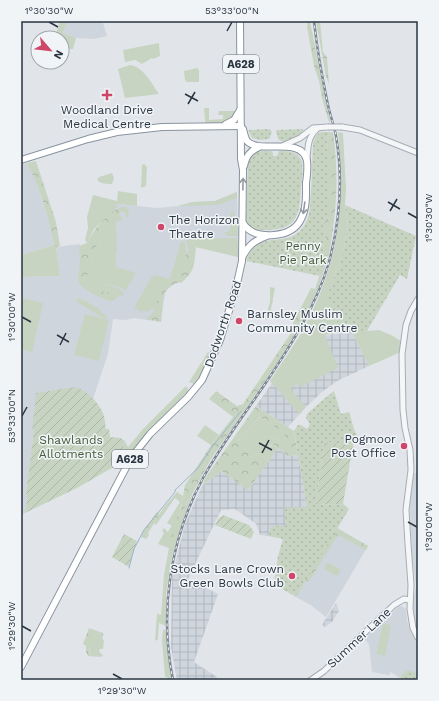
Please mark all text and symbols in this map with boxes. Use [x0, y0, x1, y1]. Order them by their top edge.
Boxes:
text: 1°30'30"W [25, 5, 74, 16]
text: 53°33'00"N [205, 5, 259, 16]
north arrow [30, 30, 70, 70]
text: N [51, 48, 66, 61]
road number: A628 [223, 55, 259, 73]
marker: Woodland Drive Medical Centre [101, 89, 113, 101]
place label: Woodland Drive Medical Centre [61, 103, 153, 131]
one-way arrow [239, 178, 246, 191]
text: 1°30'30"W [423, 193, 434, 242]
one-way arrow [300, 201, 308, 214]
place label: The Horizon Theatre [169, 213, 239, 241]
marker: The Horizon Theatre [156, 222, 166, 232]
park label: Penny Pie Park [279, 239, 327, 267]
street label: Dodworth Road [202, 279, 244, 369]
text: 1°30'00"W [6, 292, 17, 341]
place label: Barnsley Muslim Community Centre [247, 307, 358, 335]
marker: Barnsley Muslim Community Centre [234, 316, 244, 326]
text: 53°33'00"N [6, 389, 17, 443]
place label: Pogmoor Post Office [331, 432, 396, 460]
park label: Shawlands Allotments [39, 433, 103, 461]
marker: Pogmoor Post Office [399, 441, 409, 451]
road number: A628 [112, 450, 148, 468]
text: 1°30'00"W [423, 502, 434, 551]
place label: Stocks Lane Crown Green Bowls Club [170, 562, 284, 590]
marker: Stocks Lane Crown Green Bowls Club [287, 571, 297, 581]
text: 1°29'30"W [6, 601, 17, 650]
street label: Summer Lane [324, 605, 394, 671]
text: 1°29'30"W [98, 685, 147, 696]

